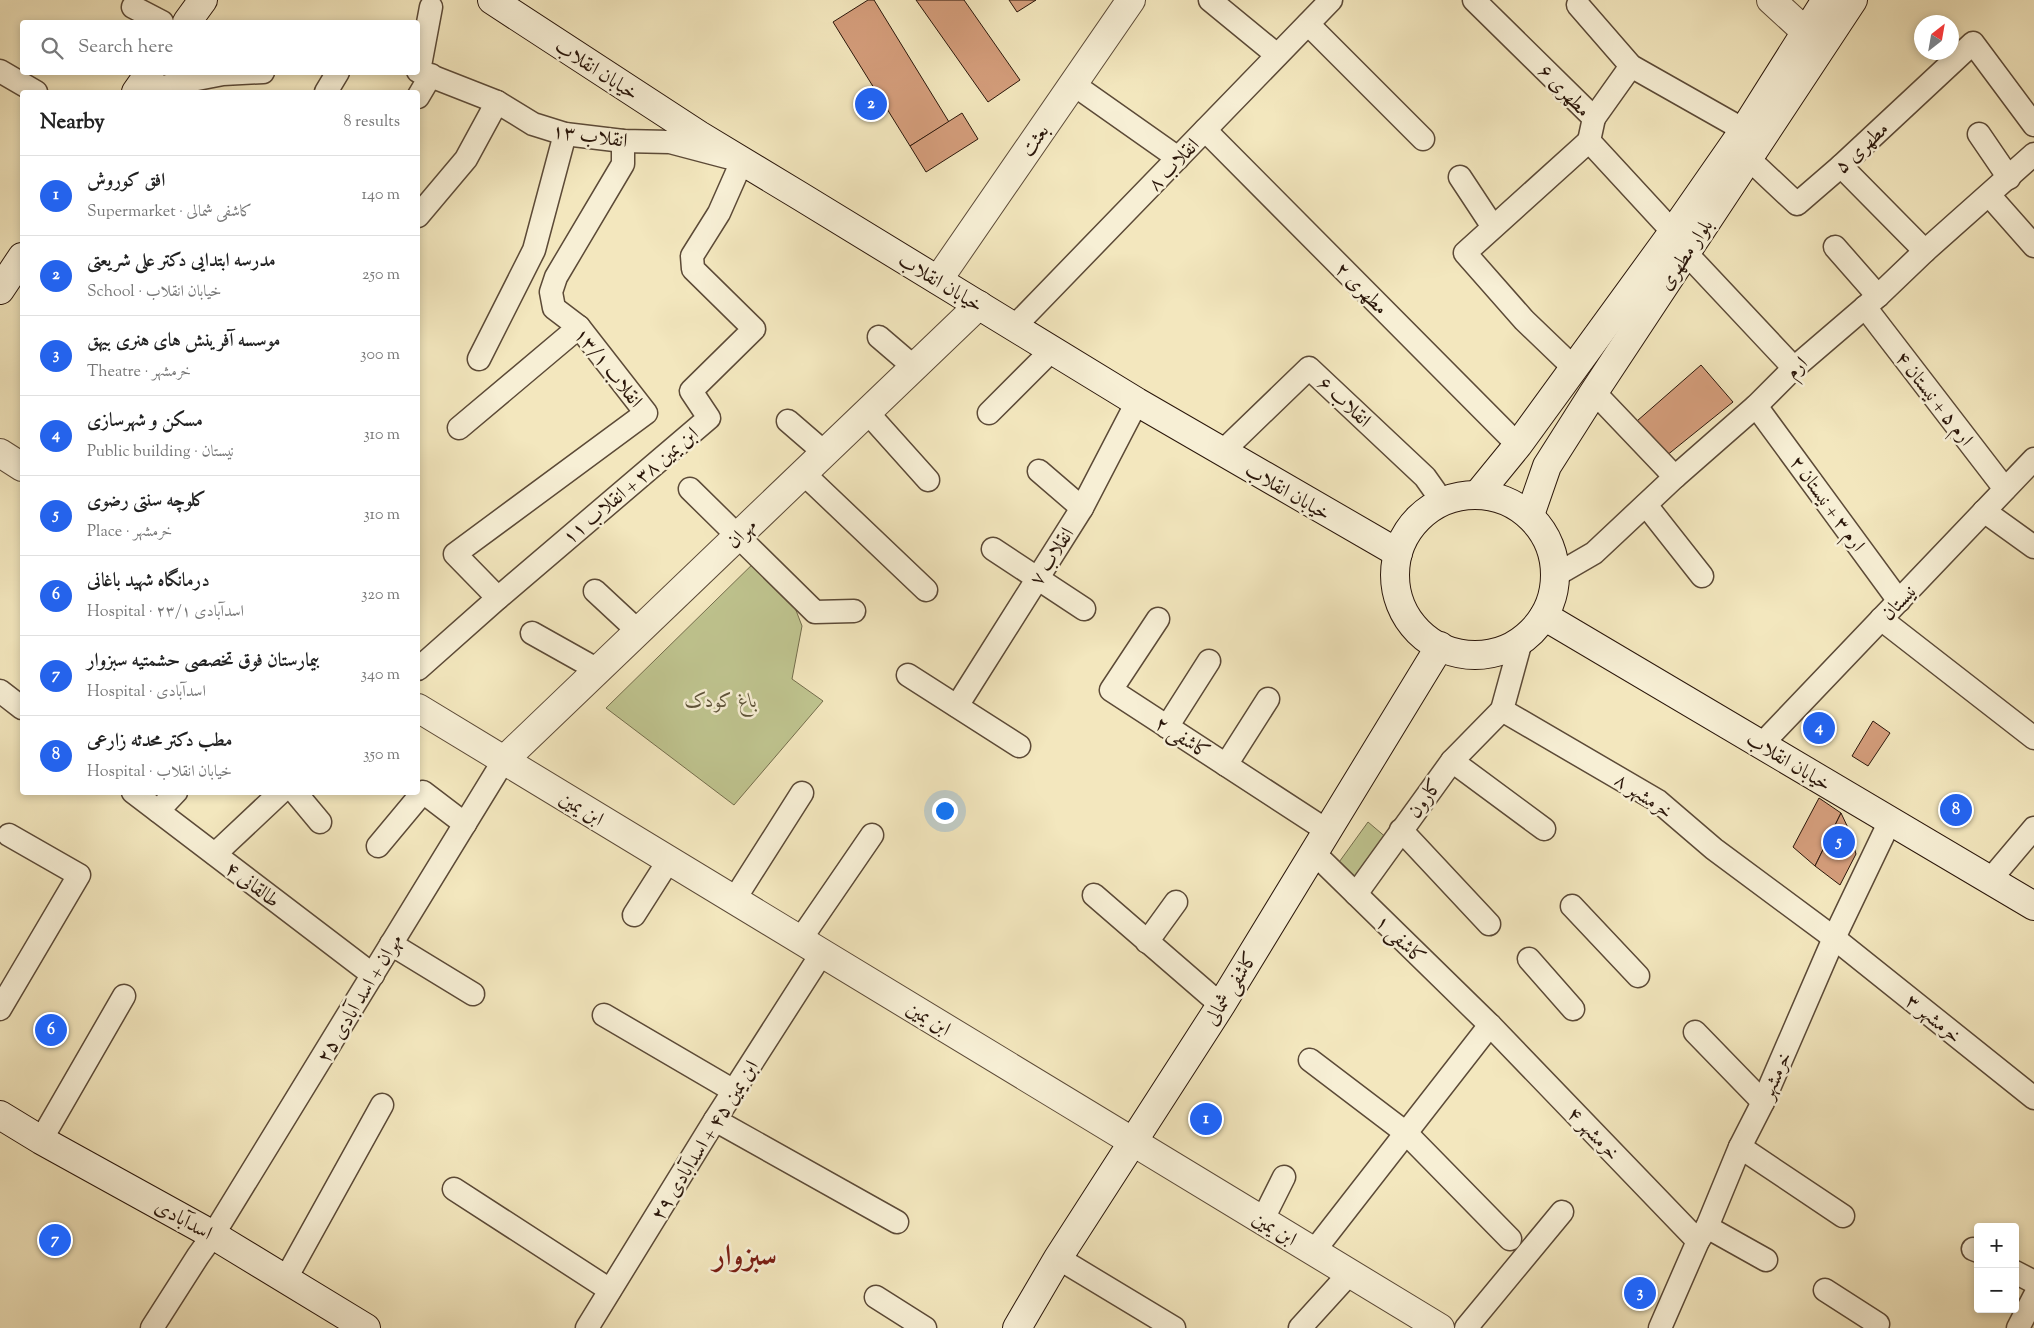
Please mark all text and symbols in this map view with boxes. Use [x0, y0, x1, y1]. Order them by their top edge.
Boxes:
north arrow [1914, 15, 1959, 60]
search box [20, 20, 420, 75]
street label: خیابان انقلاب [548, 33, 643, 109]
icon: search [38, 34, 66, 62]
text: Search here [78, 34, 173, 61]
street label: مطهری ۶ [1530, 58, 1596, 125]
pin: 2 [855, 85, 887, 123]
text: Nearby [40, 108, 105, 138]
text: 8 results [344, 111, 400, 134]
street label: مطهری ۵ [1829, 116, 1896, 181]
street label: انقلاب ۱۳ [550, 118, 629, 157]
street label: بعثت [1015, 119, 1058, 164]
street label: انقلاب ۸ [1142, 133, 1207, 199]
text: افق کوروش [87, 168, 165, 195]
text: 1 [53, 184, 59, 207]
text: 140 m [362, 184, 400, 207]
text: Supermarket · کاشفی شمالی [87, 201, 252, 224]
street label: بلوار مطهری [1653, 214, 1722, 297]
street label: خیابان انقلاب [892, 247, 988, 321]
text: مدرسه ابتدایی دکتر علی شریعتی [87, 248, 276, 275]
street label: مطهری ۲ [1327, 257, 1393, 323]
text: 2 [52, 264, 60, 287]
text: 250 m [362, 264, 400, 287]
text: School · خیابان انقلاب [87, 281, 221, 304]
street label: انقلاب ۱۳/۱ [566, 322, 648, 415]
text: موسسه آفرینش های هنری بیهق [87, 328, 281, 355]
text: 3 [53, 344, 59, 367]
text: 300 m [360, 344, 400, 367]
street label: ارم ۵ + نیستان ۴ [1886, 346, 1979, 454]
street label: ارم [1780, 351, 1816, 387]
text: Theatre · خرمشهر [87, 361, 191, 384]
street label: انقلاب ۶ [1310, 370, 1377, 435]
text: مسکن و شهرسازی [87, 408, 203, 435]
street label: ابن یمین ۳۸ + انقلاب ۱۱ [557, 421, 706, 553]
text: 4 [52, 424, 60, 447]
text: 310 m [363, 424, 400, 447]
text: Public building · نیستان [87, 441, 234, 464]
street label: ارم ۳ + نیستان ۲ [1780, 450, 1871, 559]
street label: خیابان انقلاب [1238, 457, 1335, 529]
text: کلوچه سنتی رضوی [87, 488, 206, 515]
text: 5 [53, 504, 59, 527]
text: 310 m [363, 504, 400, 527]
street label: مهران [721, 513, 765, 557]
text: Place · خرمشهر [87, 521, 172, 544]
street label: انقلاب ۷ [1024, 523, 1083, 592]
text: درمانگاه شهید باغانی [87, 568, 210, 595]
street label: نیستان [1875, 579, 1924, 628]
text: 6 [52, 584, 60, 607]
text: 320 m [361, 584, 400, 607]
text: Hospital · اسدآبادی ۲۳/۱ [87, 601, 244, 624]
text: بیمارستان فوق تخصصی حشمتیه سبزوار [87, 648, 319, 675]
text: 7 [52, 664, 60, 687]
text: 340 m [361, 664, 400, 687]
text: Hospital · اسدآبادی [87, 681, 206, 704]
park label: باغ کودک [685, 688, 758, 718]
pin: 4 [1803, 709, 1835, 747]
street label: کاشفی ۲ [1148, 710, 1215, 768]
street label: خیابان انقلاب [1740, 726, 1836, 800]
text: مطب دکتر محدثه زارعی [87, 728, 232, 755]
text: 8 [52, 744, 60, 767]
text: 350 m [363, 744, 400, 767]
text: Hospital · خیابان انقلاب [87, 761, 232, 784]
street label: خرمشهر ۸ [1608, 767, 1678, 827]
street label: کارون [1402, 774, 1450, 825]
street label: ابن یمین [553, 785, 609, 835]
pin: 8 [1940, 791, 1972, 829]
your location [932, 798, 958, 824]
pin: 5 [1823, 823, 1855, 861]
street label: طالقانی ۴ [218, 856, 285, 916]
street label: کاشفی ۱ [1367, 909, 1431, 972]
street label: مهران + اسد آبادی ۲۵ [311, 929, 411, 1069]
street label: کاشفی شمالی [1198, 947, 1266, 1032]
street label: خرمشهر ۳ [1898, 988, 1967, 1052]
street label: ابن یمین [900, 995, 956, 1045]
pin: 6 [35, 1011, 67, 1049]
street label: خرمشهر [1753, 1048, 1800, 1106]
street label: ابن یمین ۴۵ + اسدآبادی ۲۹ [645, 1056, 767, 1227]
pin: 1 [1190, 1100, 1222, 1138]
street label: خرمشهر ۴ [1559, 1101, 1625, 1168]
street label: اسدآبادی [149, 1193, 217, 1249]
street label: ابن یمین [1246, 1205, 1302, 1255]
pin: 7 [39, 1221, 71, 1259]
map controls [1974, 1223, 2019, 1313]
button: + [1974, 1223, 2019, 1268]
district label: سبزوار [710, 1236, 777, 1279]
button: − [1974, 1268, 2019, 1313]
pin: 3 [1624, 1274, 1656, 1312]

